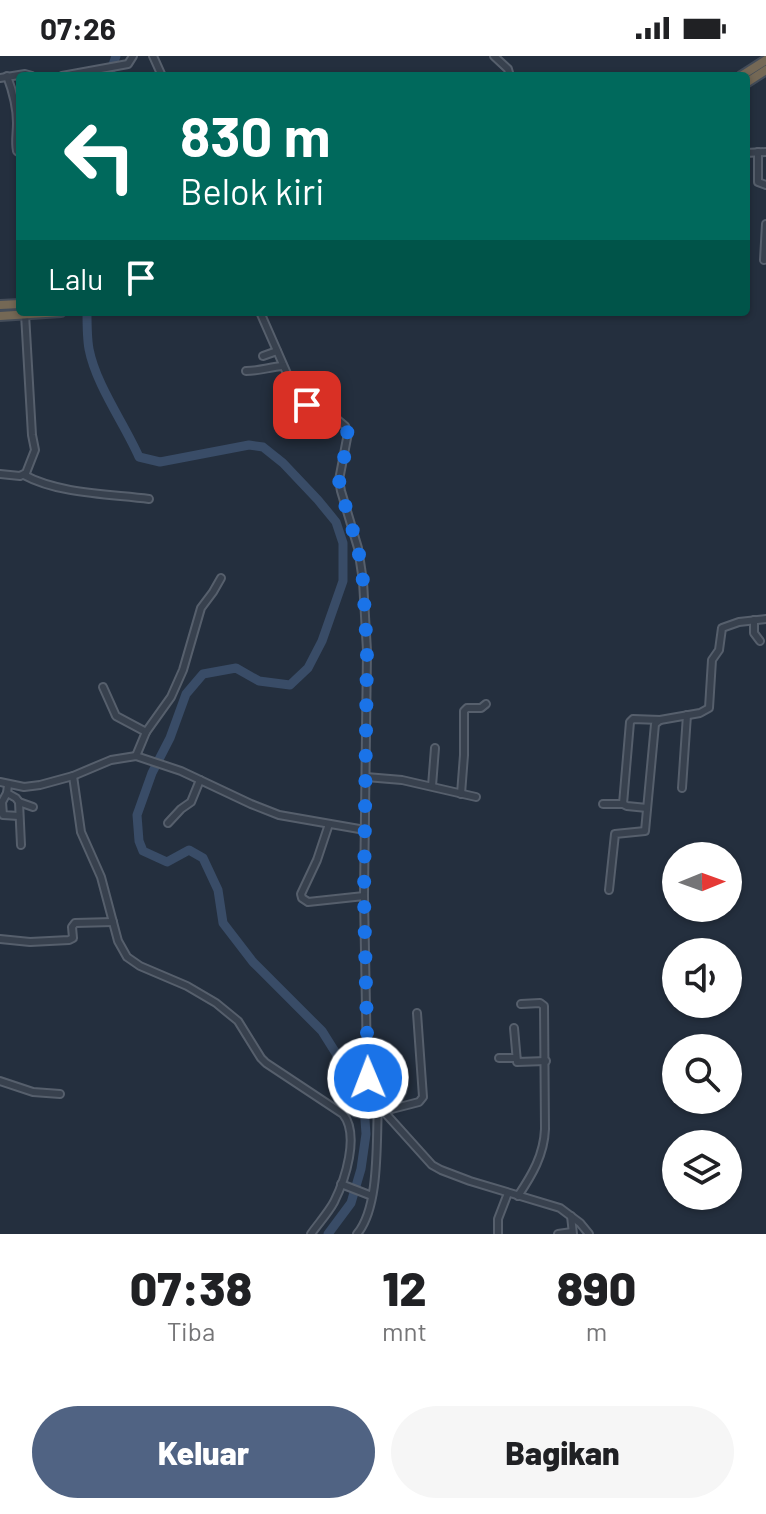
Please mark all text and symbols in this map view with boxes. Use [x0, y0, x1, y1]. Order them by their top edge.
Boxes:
text: 07:26 [40, 10, 116, 46]
text: 830 m [180, 101, 330, 168]
icon: left [48, 104, 152, 208]
text: Belok kiri [180, 169, 324, 212]
icon: arrive [119, 256, 163, 300]
text: Lalu [48, 260, 103, 296]
pin [273, 371, 341, 439]
icon: arrive [285, 383, 329, 427]
north arrow [662, 842, 742, 922]
map controls [662, 842, 742, 1210]
button: sound [662, 938, 742, 1018]
button: search [662, 1034, 742, 1114]
position arrow [326, 1036, 410, 1120]
button: layers [662, 1130, 742, 1210]
text: 07:38 [130, 1258, 252, 1316]
text: 12 [382, 1258, 427, 1316]
text: 890 [557, 1258, 636, 1316]
text: Tiba [167, 1315, 215, 1346]
text: mnt [382, 1315, 427, 1346]
text: m [586, 1315, 607, 1346]
button: Keluar [32, 1406, 375, 1498]
button: Bagikan [391, 1406, 734, 1498]

